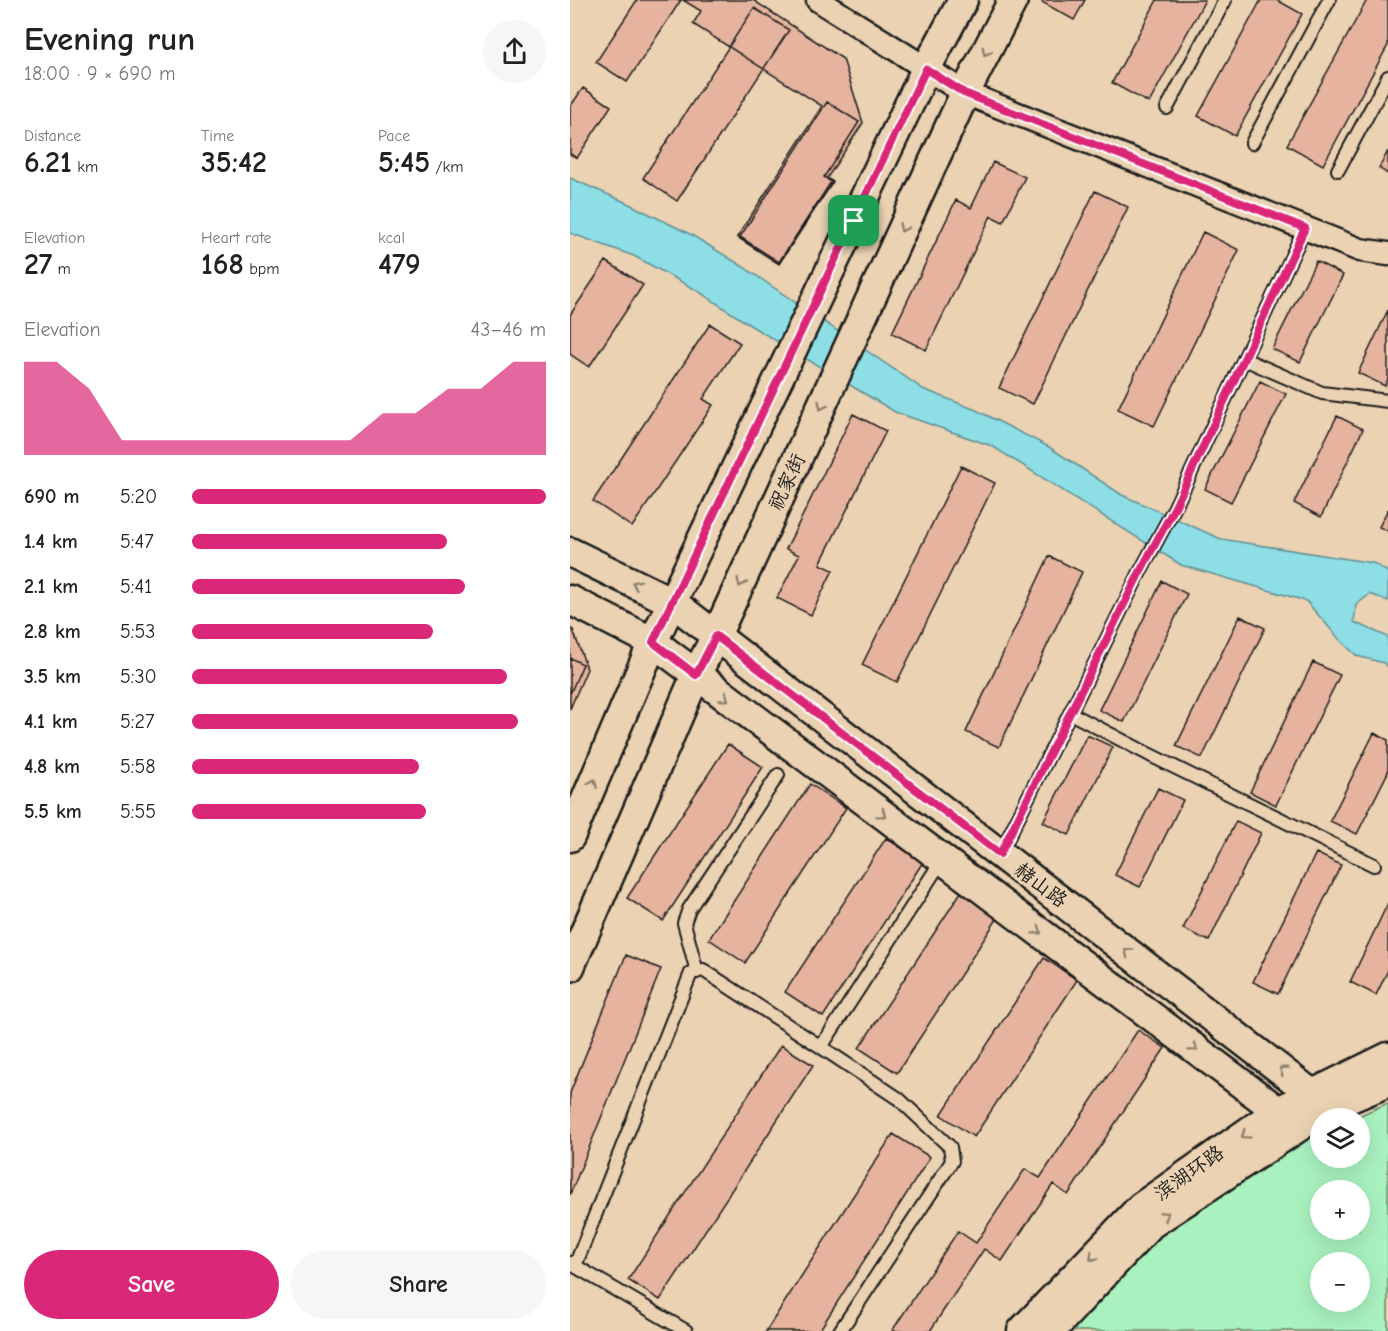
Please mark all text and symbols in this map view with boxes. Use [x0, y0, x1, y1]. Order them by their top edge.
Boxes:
text: Evening run [24, 20, 195, 58]
button: share [483, 20, 546, 83]
one-way arrow [982, 46, 993, 56]
text: 18:00 · 9 × 690 m [24, 62, 175, 85]
text: Distance [24, 127, 81, 145]
text: Time [201, 127, 234, 145]
text: Pace [378, 127, 410, 145]
text: 6.21 [24, 145, 72, 180]
text: 35:42 [201, 145, 267, 180]
text: 5:45 [378, 145, 430, 180]
text: km [72, 158, 98, 176]
text: /km [430, 158, 463, 176]
pin [828, 195, 879, 246]
icon: arrive [837, 204, 870, 237]
one-way arrow [898, 222, 910, 233]
text: Elevation [24, 229, 85, 247]
text: Heart rate [201, 229, 272, 247]
text: kcal [378, 229, 405, 247]
text: 27 [24, 247, 52, 282]
text: 168 [201, 247, 244, 282]
text: 479 [378, 247, 421, 282]
text: m [52, 260, 71, 278]
text: bpm [244, 260, 279, 278]
text: Elevation [24, 318, 101, 341]
text: 43–46 m [470, 318, 546, 341]
one-way arrow [817, 399, 829, 410]
street label: 祝家街 [764, 450, 810, 514]
text: 690 m [24, 485, 79, 508]
text: 5:20 [120, 485, 157, 508]
text: 1.4 km [24, 530, 78, 553]
text: 5:47 [120, 530, 154, 553]
text: 2.1 km [24, 575, 78, 598]
text: 5:41 [120, 575, 152, 598]
one-way arrow [736, 577, 748, 588]
one-way arrow [631, 580, 642, 592]
text: 2.8 km [24, 620, 81, 643]
text: 5:53 [120, 620, 155, 643]
text: 3.5 km [24, 665, 81, 688]
text: 5:30 [120, 665, 157, 688]
one-way arrow [719, 690, 730, 701]
text: 4.1 km [24, 710, 78, 733]
text: 5:27 [120, 710, 154, 733]
text: 4.8 km [24, 755, 80, 778]
text: 5:58 [120, 755, 156, 778]
one-way arrow [586, 779, 598, 790]
text: 5.5 km [24, 800, 82, 823]
text: 5:55 [120, 800, 156, 823]
one-way arrow [875, 807, 886, 818]
street label: 赭山路 [1010, 858, 1073, 913]
one-way arrow [1031, 924, 1042, 935]
one-way arrow [1124, 948, 1135, 959]
one-way arrow [1187, 1041, 1198, 1052]
one-way arrow [1279, 1067, 1290, 1078]
map controls [1310, 1108, 1370, 1312]
button: layers [1310, 1108, 1370, 1168]
one-way arrow [1240, 1128, 1251, 1139]
street label: 滨湖环路 [1150, 1140, 1229, 1205]
button: + [1310, 1180, 1370, 1240]
one-way arrow [1159, 1211, 1170, 1222]
one-way arrow [1090, 1249, 1101, 1260]
button: Save [24, 1250, 279, 1319]
button: Share [291, 1250, 546, 1319]
button: − [1310, 1252, 1370, 1312]

